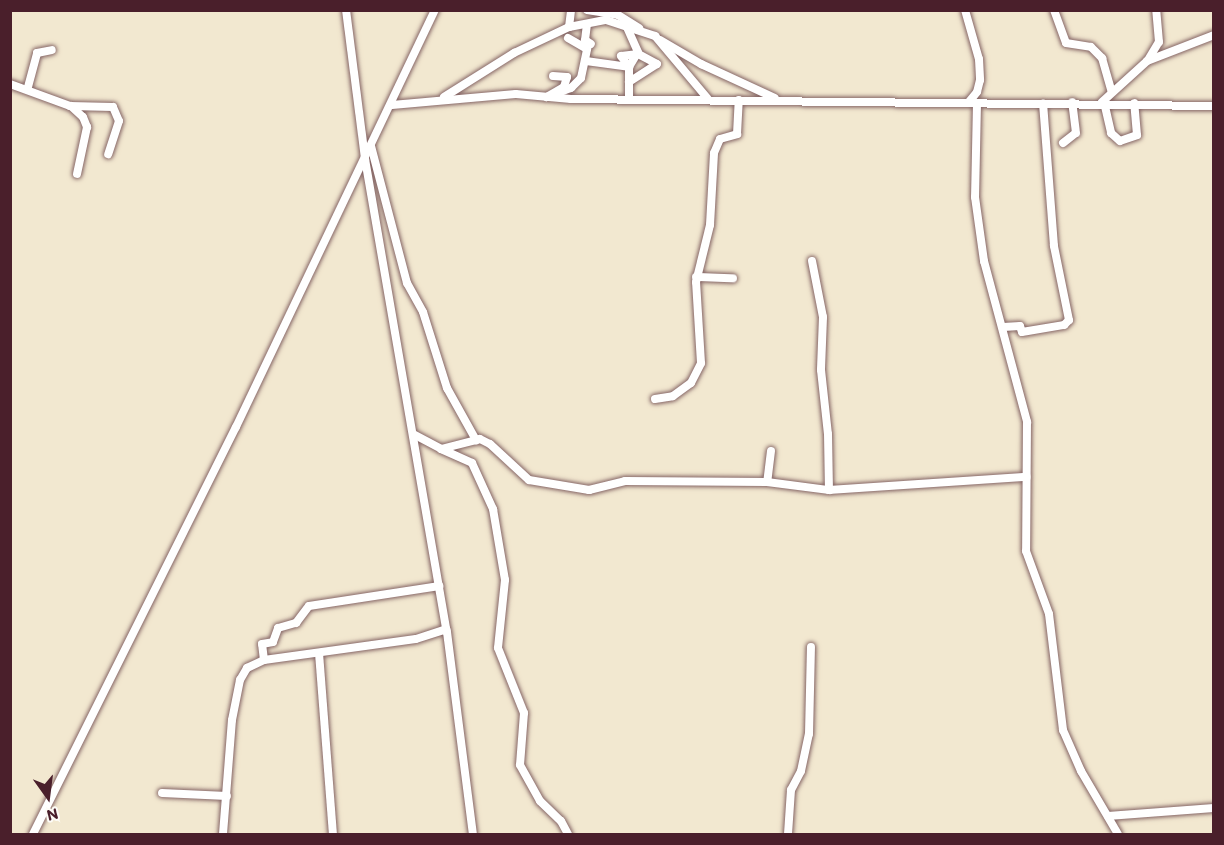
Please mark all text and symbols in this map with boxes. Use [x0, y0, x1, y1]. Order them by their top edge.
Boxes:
north arrow [18, 767, 78, 827]
text: N [45, 804, 60, 825]

